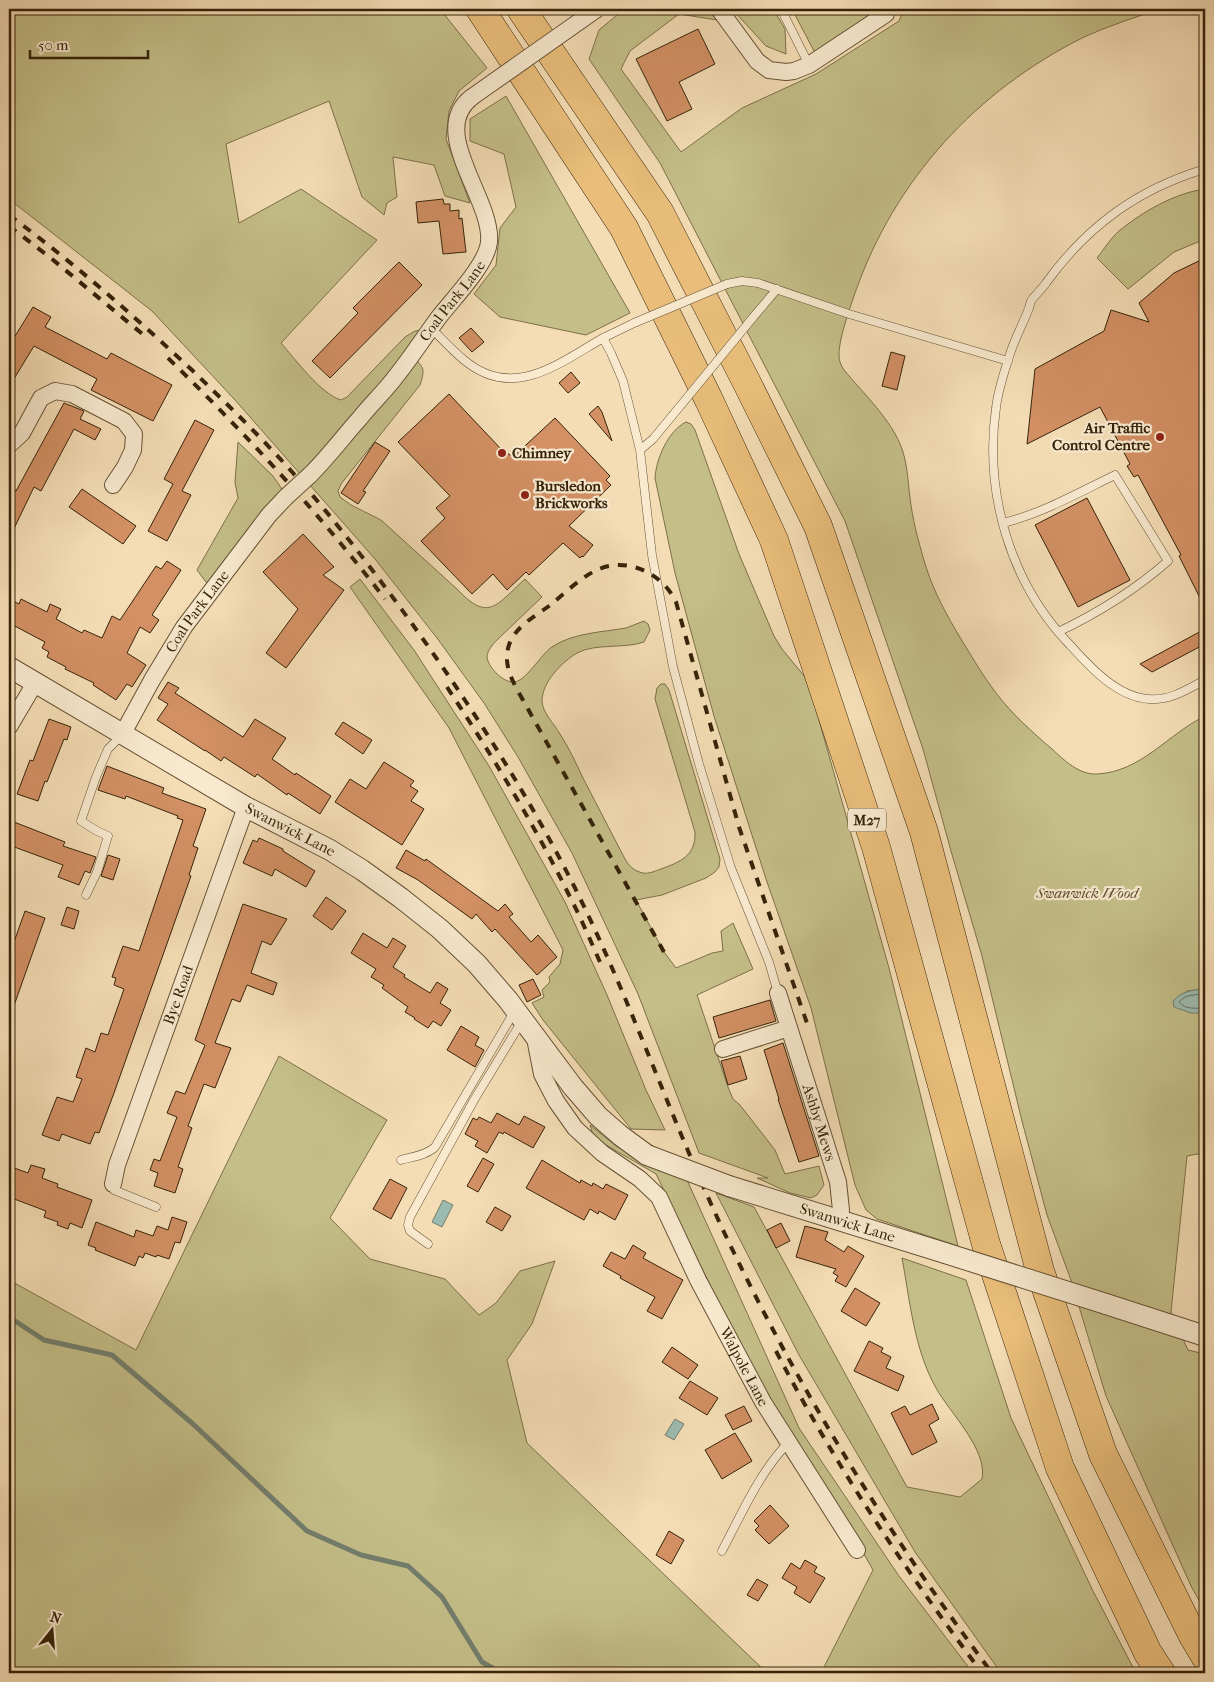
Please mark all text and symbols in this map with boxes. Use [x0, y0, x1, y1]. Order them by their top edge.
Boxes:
scale bar [30, 28, 148, 60]
text: 50 m [38, 36, 69, 54]
street label: Coal Park Lane [416, 257, 490, 345]
place label: Air Traffic Control Centre [1052, 419, 1151, 454]
marker: Air Traffic Control Centre [1154, 431, 1166, 443]
place label: Chimney [512, 444, 572, 462]
marker: Chimney [496, 447, 508, 459]
place label: Bursledon Brickworks [535, 477, 608, 512]
marker: Bursledon Brickworks [519, 489, 531, 501]
street label: Coal Park Lane [162, 566, 233, 656]
street label: Swanwick Lane [242, 799, 339, 861]
road number: M27 [848, 808, 886, 832]
park label: Swanwick Wood [1035, 884, 1140, 902]
street label: Bye Road [159, 962, 197, 1027]
street label: Ashby Mews [798, 1081, 840, 1164]
street label: Swanwick Lane [797, 1199, 898, 1246]
street label: Walpole Lane [715, 1323, 773, 1410]
north arrow [28, 1604, 78, 1654]
text: N [48, 1608, 64, 1628]

